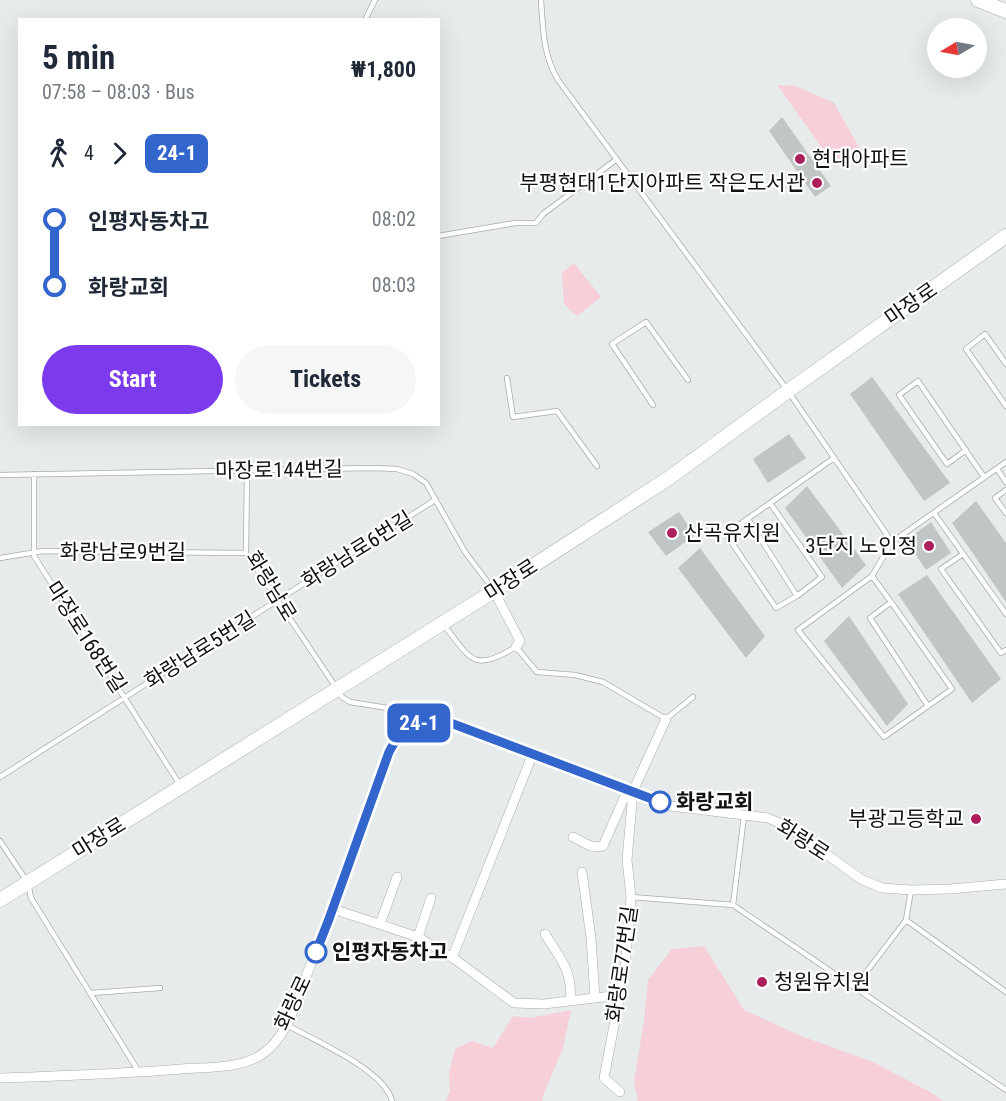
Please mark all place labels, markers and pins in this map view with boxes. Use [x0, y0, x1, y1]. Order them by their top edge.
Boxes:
place label: 현대아파트 [812, 147, 909, 171]
marker: 현대아파트 [793, 152, 807, 166]
place label: 부평현대1단지아파트 작은도서관 [519, 171, 805, 195]
marker: 부평현대1단지아파트 작은도서관 [810, 176, 824, 190]
place label: 산곡유치원 [684, 521, 781, 545]
marker: 산곡유치원 [665, 526, 679, 540]
place label: 3단지 노인정 [805, 534, 917, 558]
marker: 3단지 노인정 [922, 539, 936, 553]
place label: 화랑교회 [676, 790, 753, 814]
marker: 화랑교회 [649, 791, 671, 813]
place label: 부광고등학교 [848, 807, 964, 831]
marker: 부광고등학교 [969, 812, 983, 826]
place label: 인평자동차고 [332, 940, 448, 964]
marker: 인평자동차고 [305, 941, 327, 963]
place label: 청원유치원 [774, 970, 871, 994]
marker: 청원유치원 [755, 975, 769, 989]

